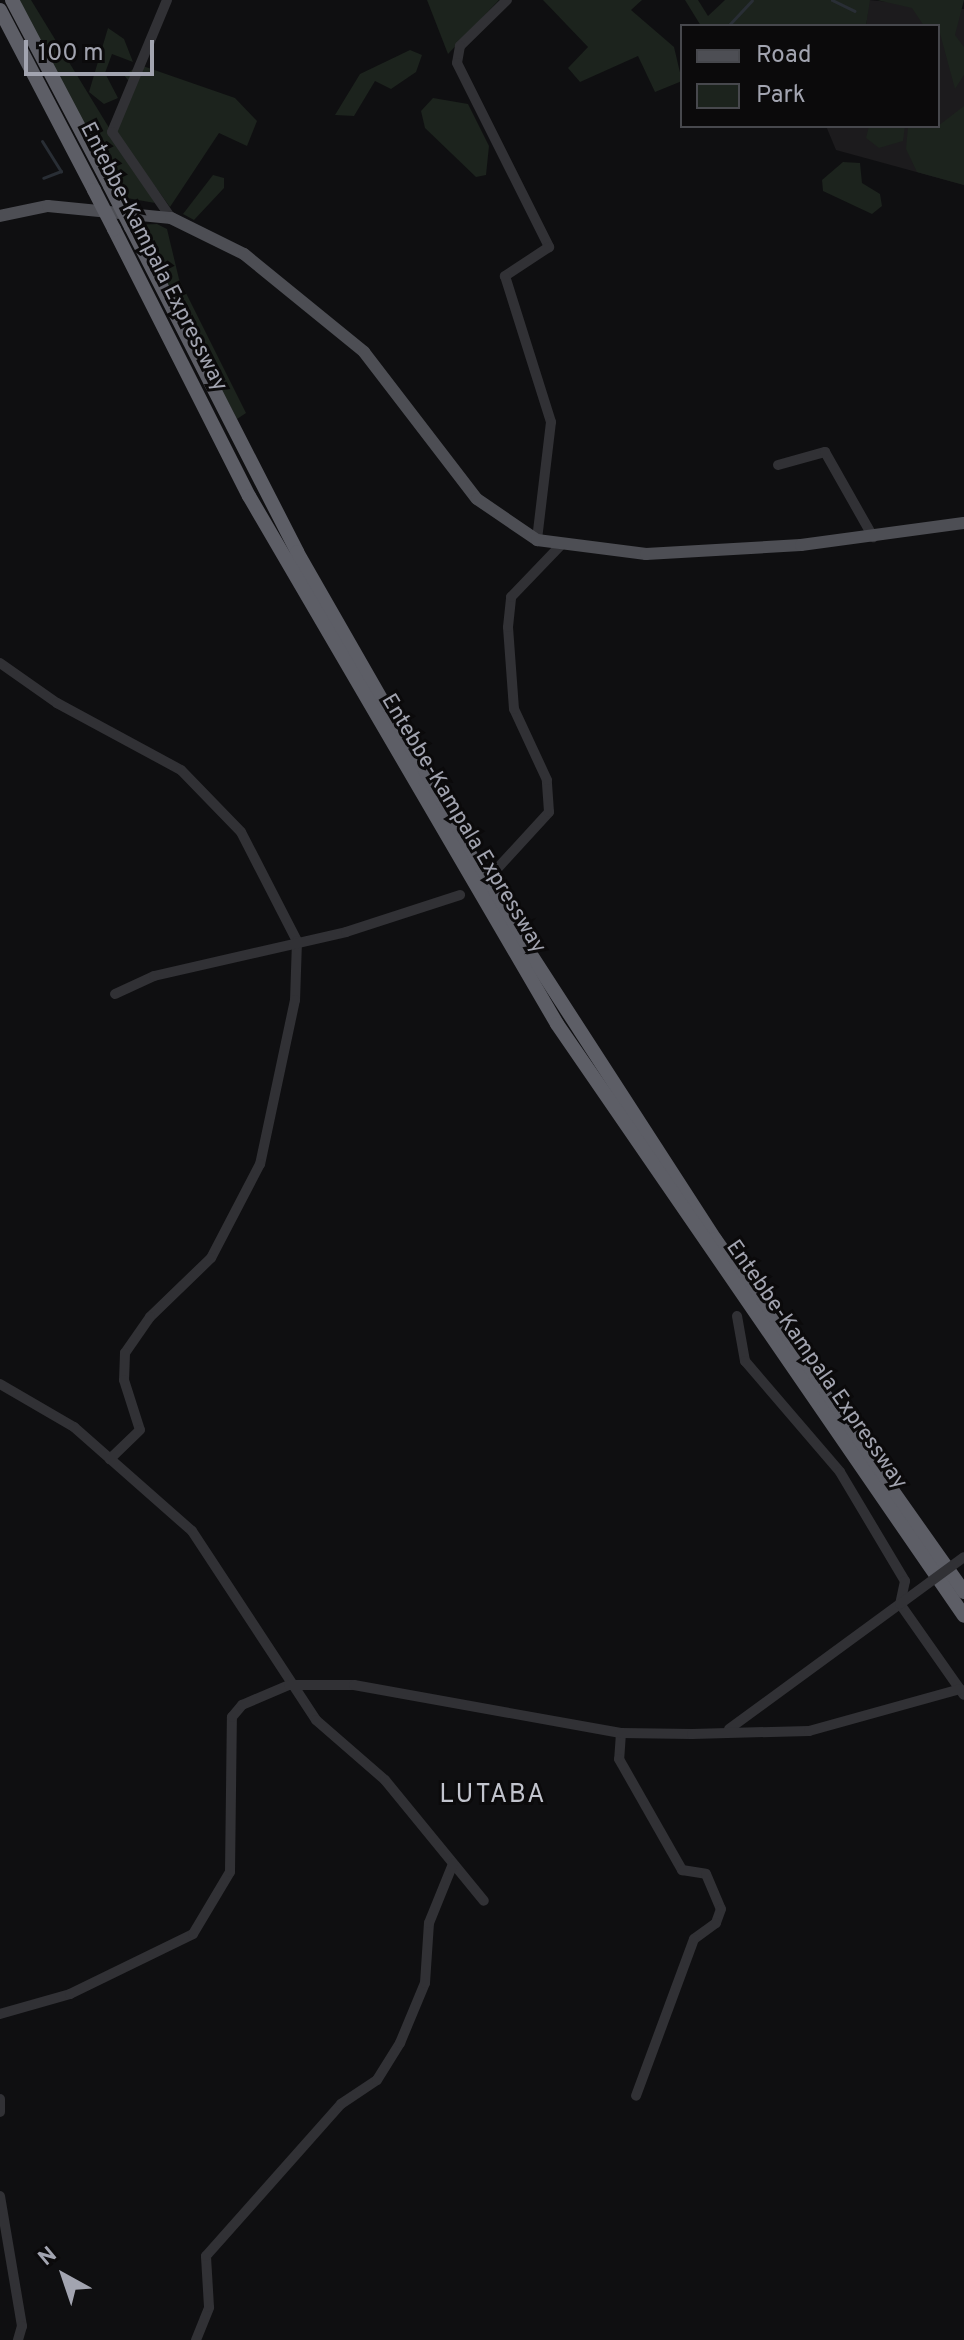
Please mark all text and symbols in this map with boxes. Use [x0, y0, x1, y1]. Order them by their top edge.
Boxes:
scale bar [28, 24, 158, 74]
legend [680, 24, 940, 128]
text: 100 m [38, 39, 104, 69]
text: Road [756, 41, 812, 71]
text: Park [756, 81, 806, 111]
street label: Entebbe-Kampala Expressway [74, 118, 232, 396]
street label: Entebbe-Kampala Expressway [375, 689, 551, 959]
street label: Entebbe-Kampala Expressway [720, 1235, 912, 1495]
district label: LUTABA [439, 1780, 547, 1812]
north arrow [24, 2236, 104, 2316]
text: N [34, 2242, 63, 2273]

